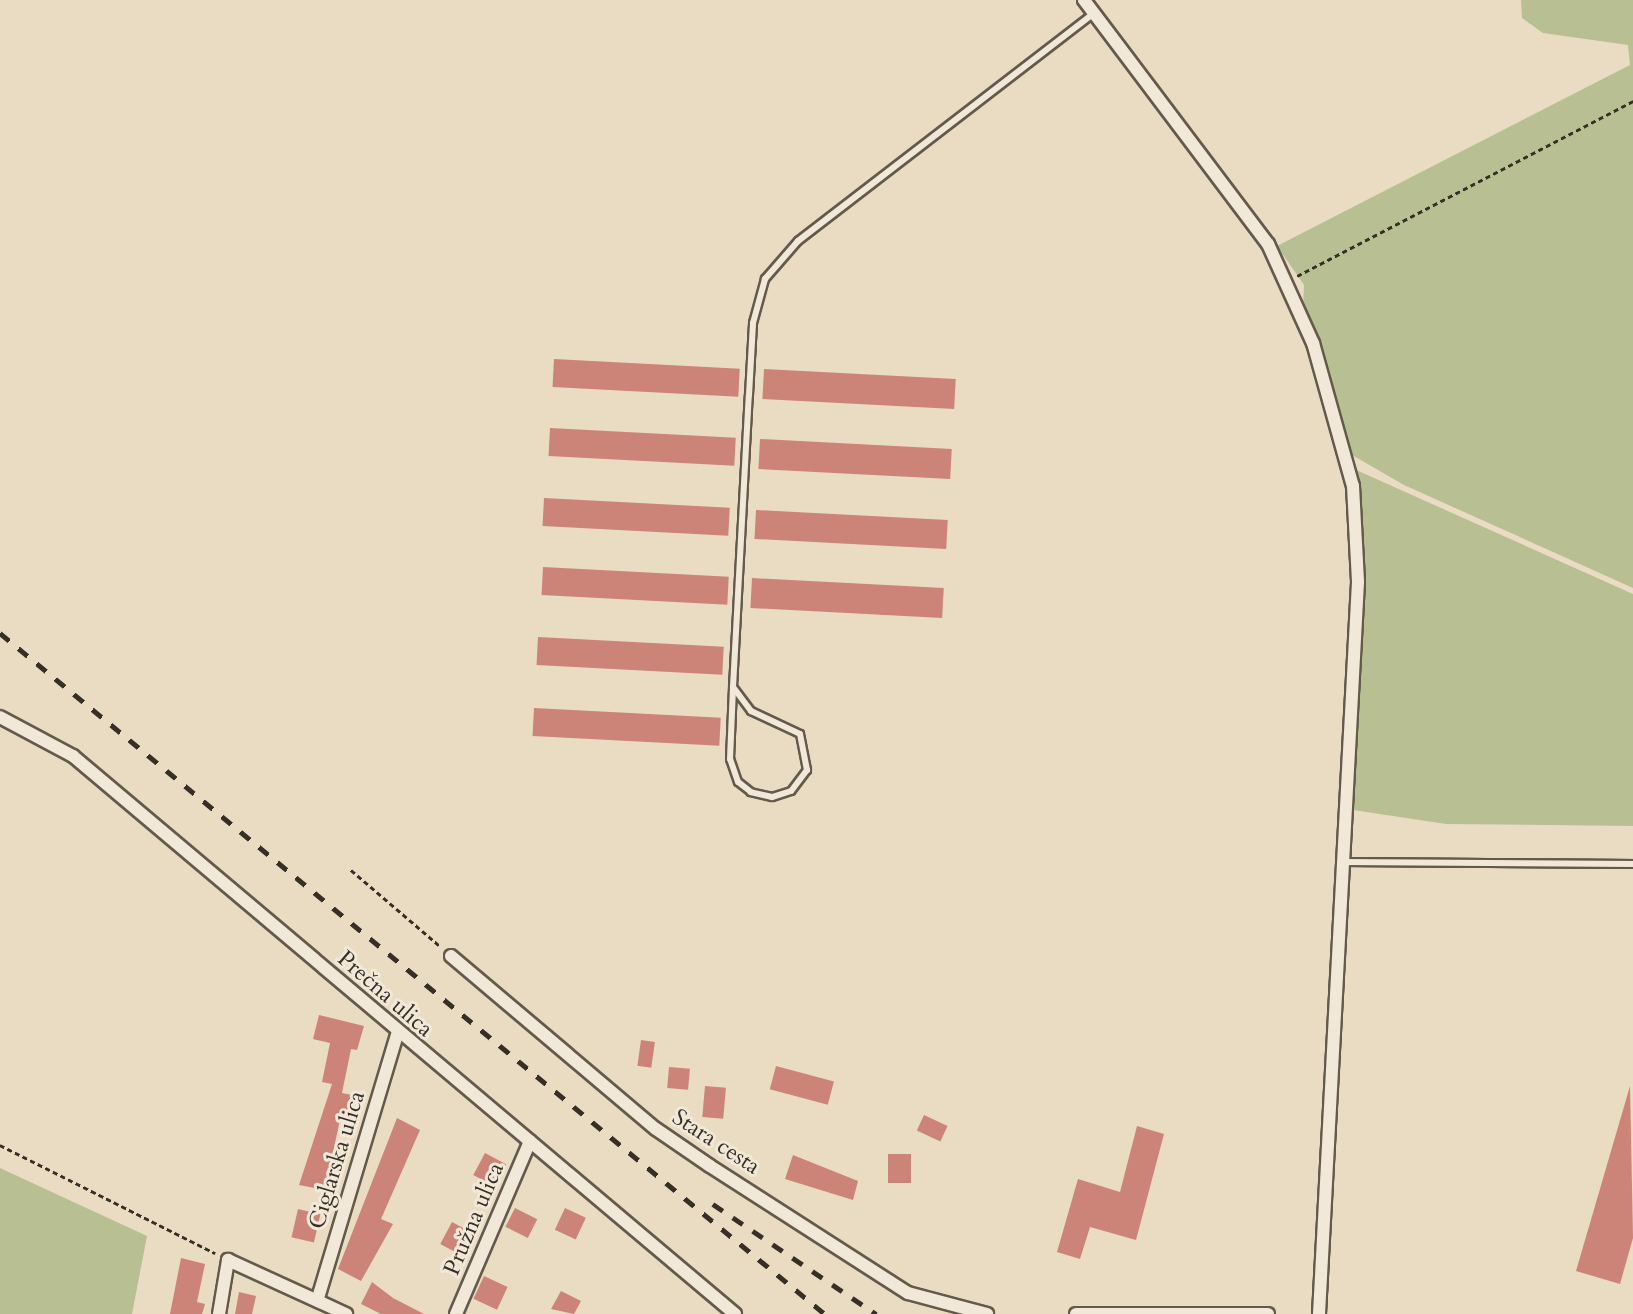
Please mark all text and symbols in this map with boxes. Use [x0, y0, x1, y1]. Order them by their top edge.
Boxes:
street label: Prečna ulica [332, 945, 438, 1043]
street label: Ciglarska ulica [303, 1088, 371, 1232]
street label: Stara cesta [667, 1103, 765, 1181]
street label: Pružna ulica [438, 1159, 510, 1279]

